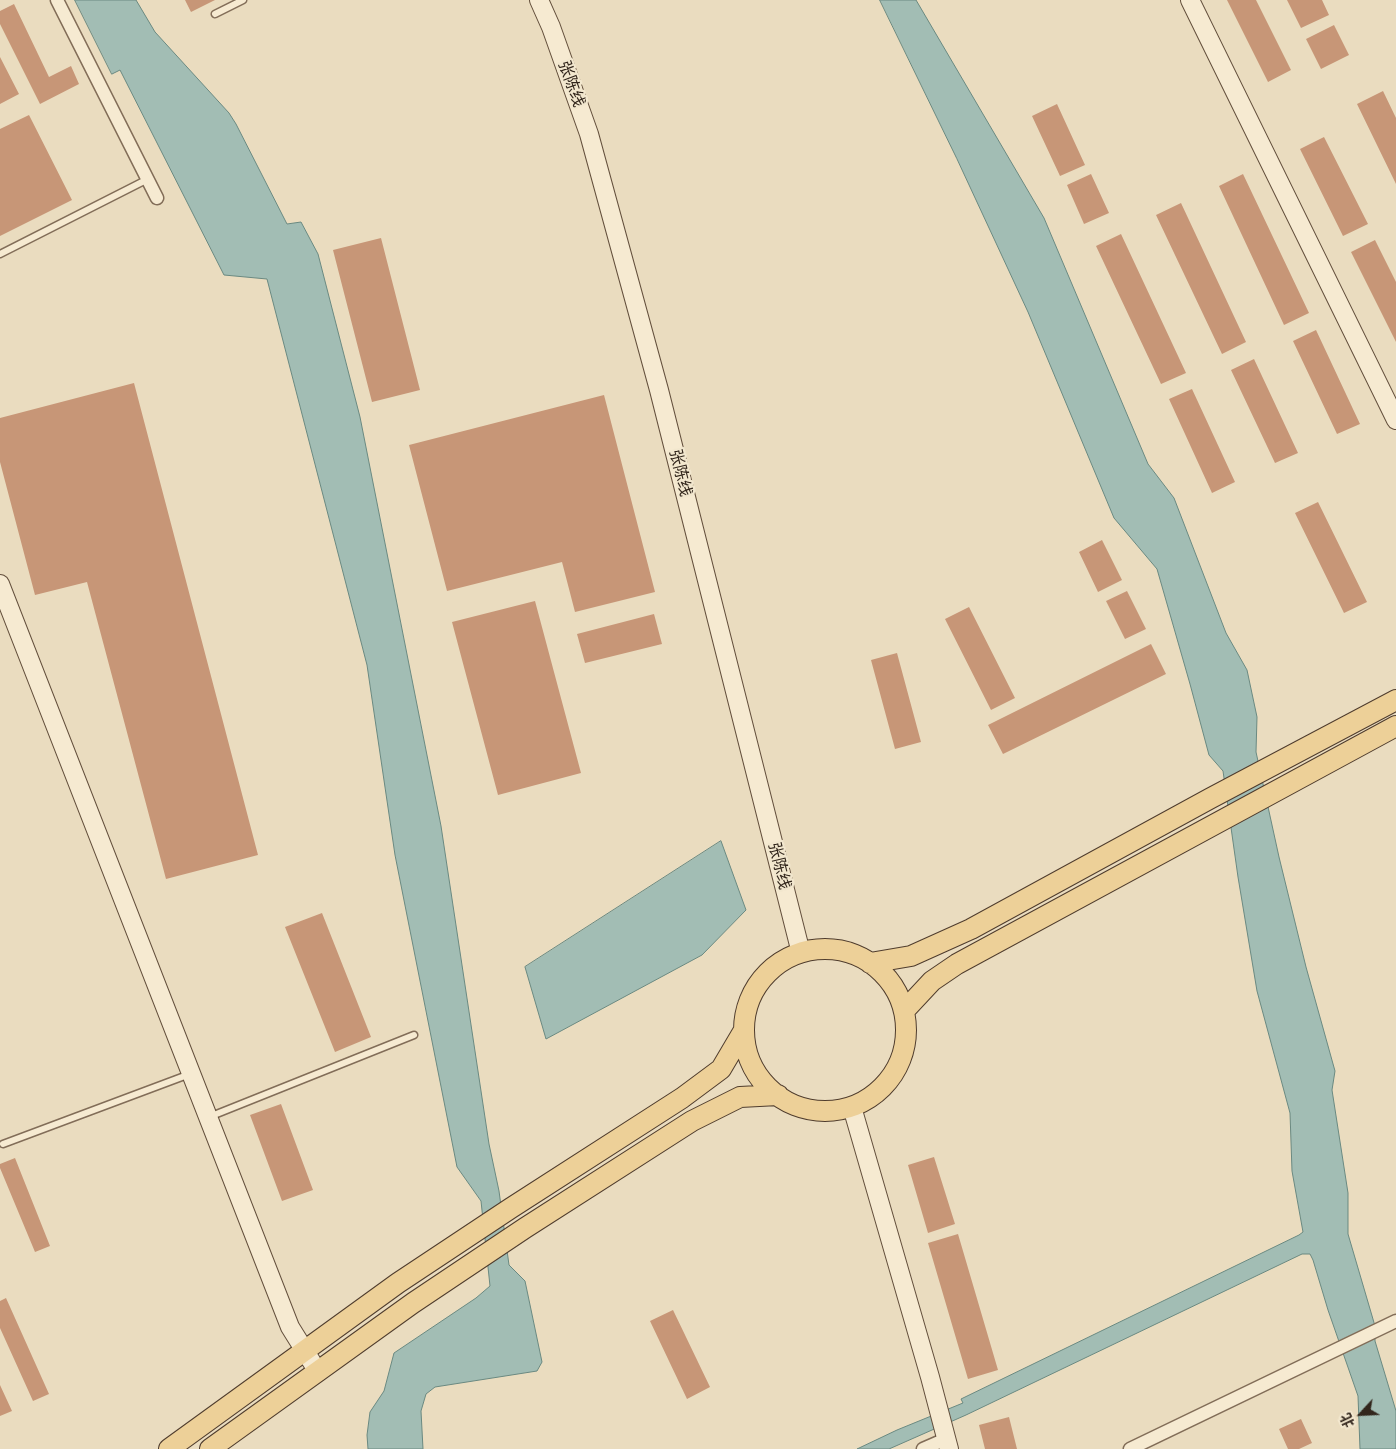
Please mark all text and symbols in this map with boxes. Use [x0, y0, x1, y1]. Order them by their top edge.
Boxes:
street label: 张陈线 [554, 58, 588, 110]
street label: 张陈线 [665, 447, 695, 499]
street label: 张陈线 [764, 840, 794, 892]
north arrow [1336, 1389, 1386, 1439]
text: 北 [1336, 1410, 1359, 1430]

